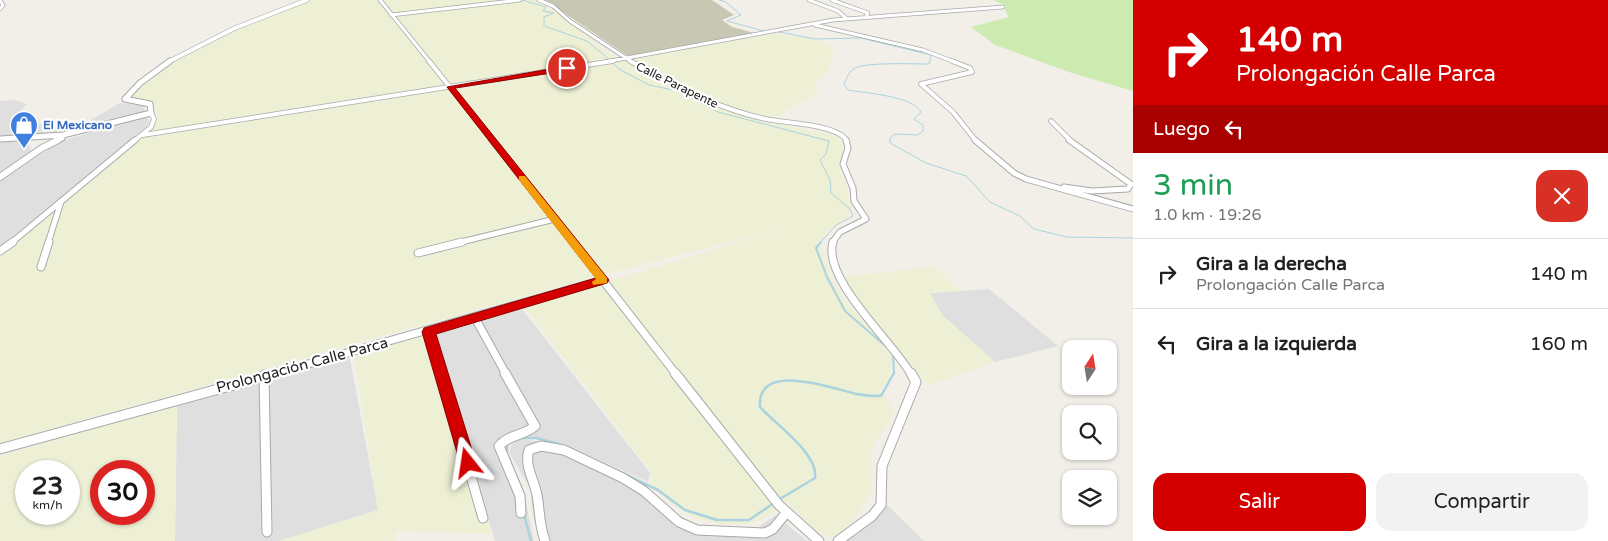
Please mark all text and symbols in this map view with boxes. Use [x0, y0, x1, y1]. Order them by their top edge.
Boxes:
text: 140 m [1236, 19, 1343, 61]
icon: right [1153, 20, 1218, 85]
pin [546, 47, 588, 89]
icon: arrive [553, 54, 581, 82]
street label: Calle Parapente [634, 59, 721, 111]
text: Prolongación Calle Parca [1236, 61, 1496, 87]
shop icon: El Mexicano [9, 110, 39, 149]
icon: left [1220, 115, 1248, 143]
place label: El Mexicano [43, 118, 112, 132]
text: Luego [1153, 118, 1210, 140]
text: 3 min [1153, 167, 1233, 204]
button: close [1536, 170, 1588, 222]
text: 1.0 km · 19:26 [1153, 205, 1262, 225]
text: Gira a la derecha [1196, 253, 1347, 275]
icon: right [1153, 260, 1181, 288]
text: 140 m [1530, 263, 1588, 285]
text: Prolongación Calle Parca [1196, 275, 1385, 295]
icon: left [1153, 330, 1181, 358]
street label: Prolongación Calle Parca [214, 333, 390, 397]
text: Gira a la izquierda [1196, 333, 1357, 355]
text: 160 m [1530, 333, 1588, 355]
north arrow [1062, 340, 1118, 395]
map controls [1062, 340, 1117, 525]
button: search [1062, 405, 1117, 460]
position arrow [441, 436, 493, 488]
speed limit sign: 30 [90, 460, 155, 525]
button: layers [1062, 470, 1117, 525]
text: 23 [32, 471, 63, 501]
button: Salir [1153, 473, 1366, 531]
button: Compartir [1376, 473, 1588, 531]
text: km/h [32, 498, 63, 512]

